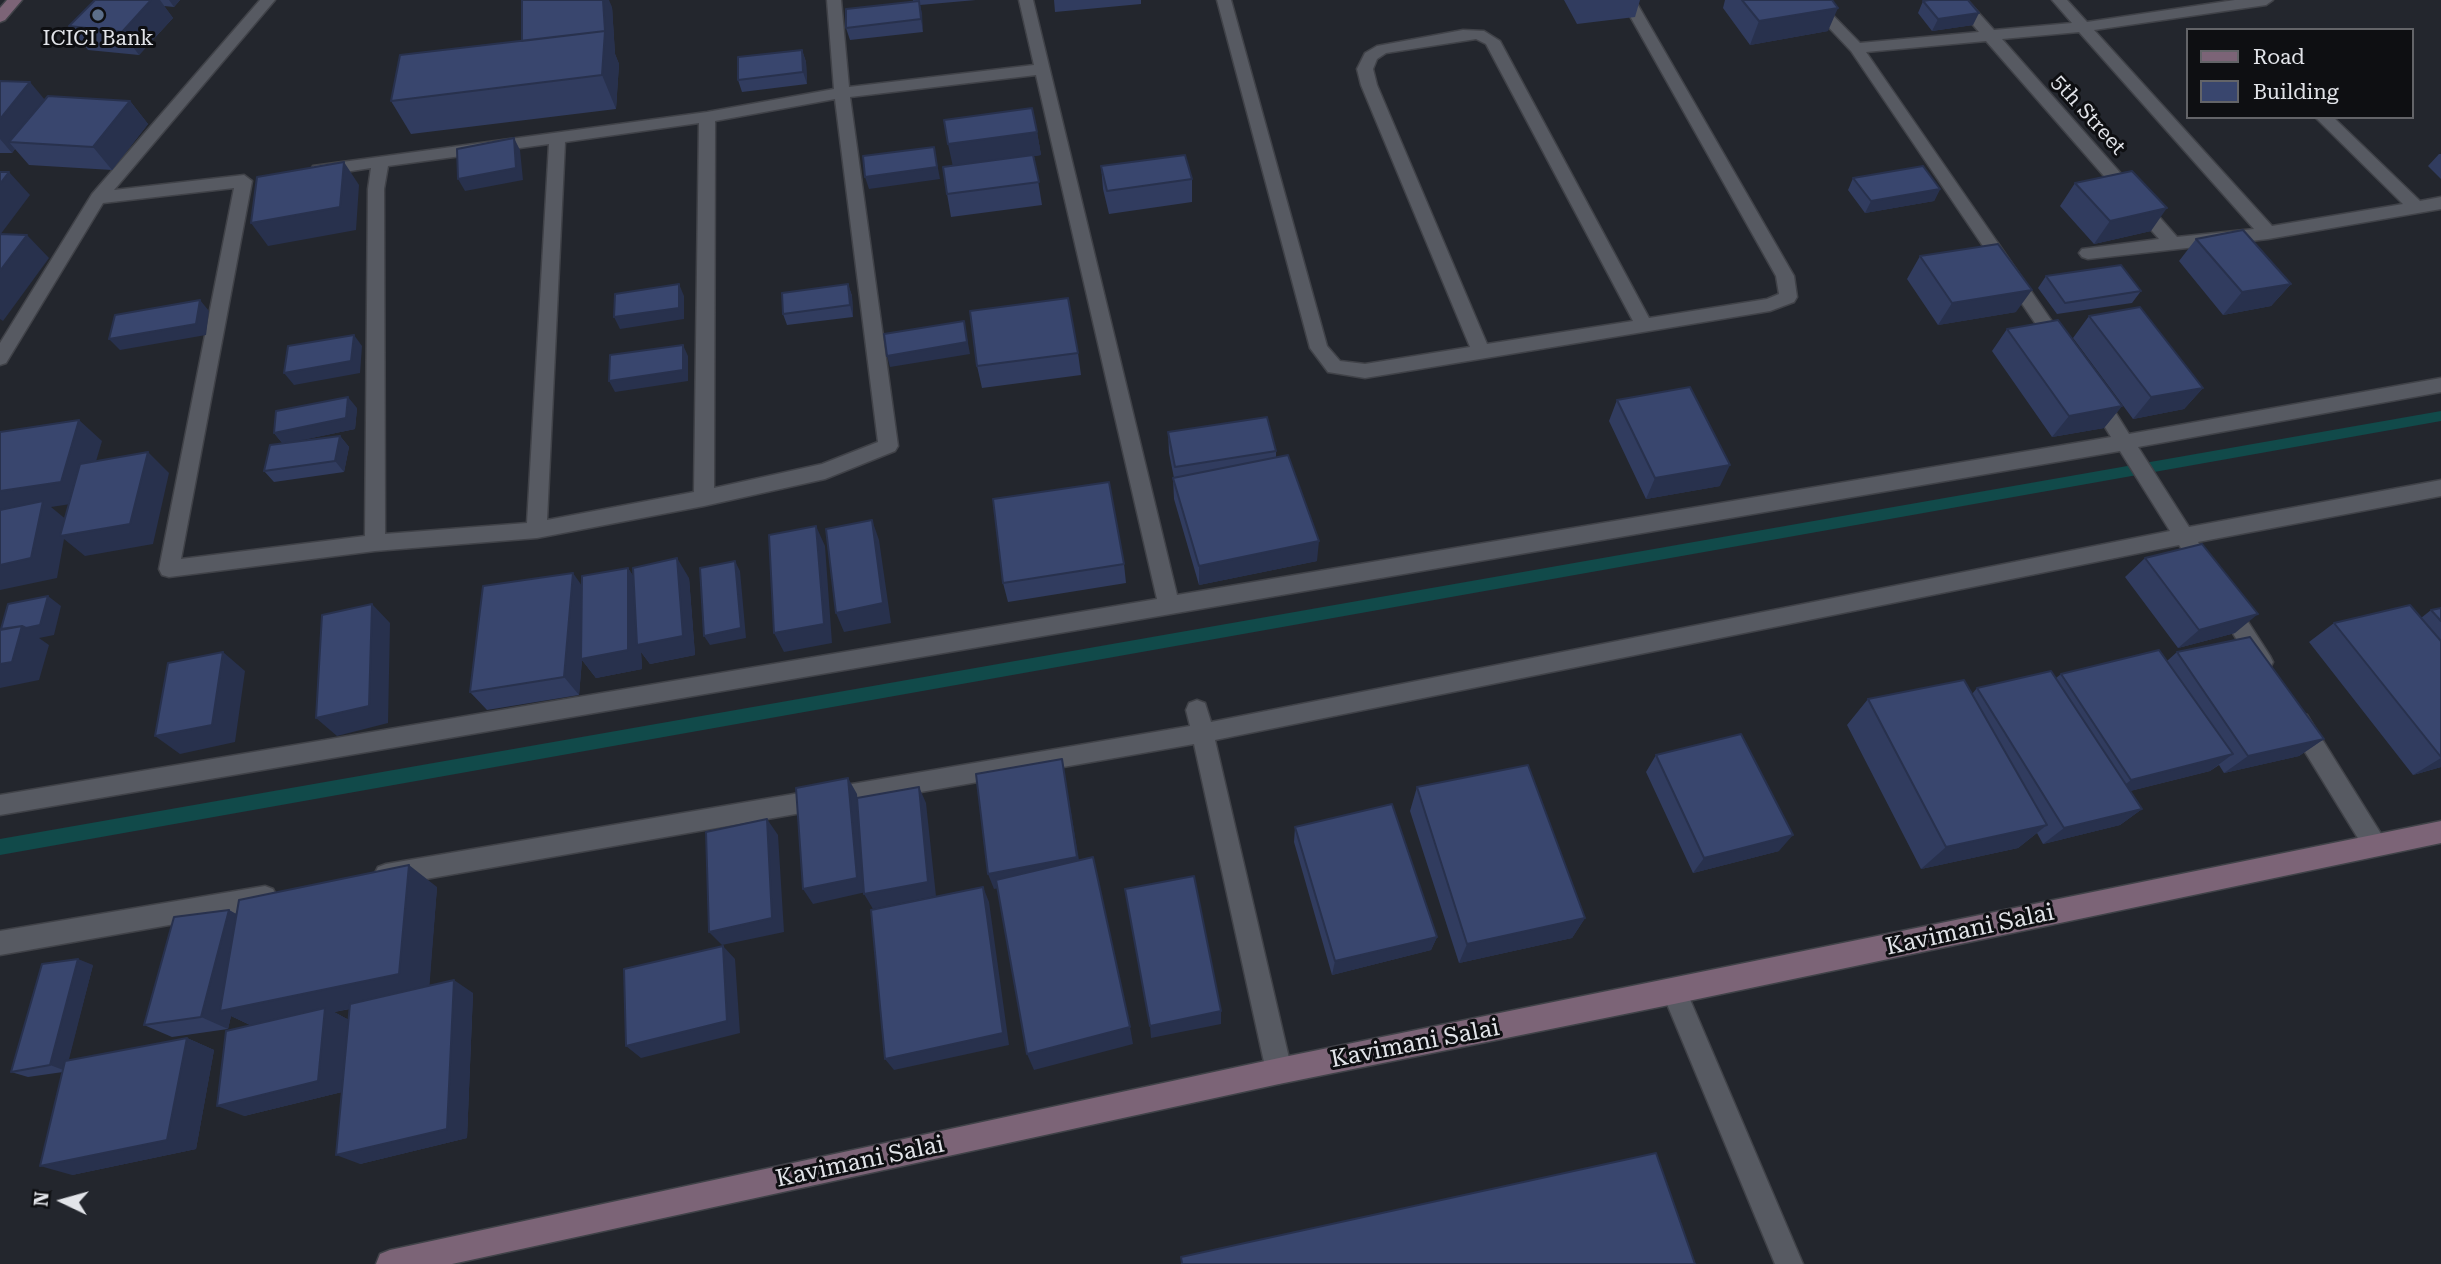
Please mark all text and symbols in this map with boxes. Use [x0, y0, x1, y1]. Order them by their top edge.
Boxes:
marker: ICICI Bank [90, 7, 106, 23]
place label: ICICI Bank [43, 26, 153, 52]
legend [2186, 28, 2413, 119]
text: Road [2253, 45, 2305, 69]
street label: 5th Street [2046, 70, 2130, 160]
text: Building [2253, 80, 2339, 104]
street label: Kavimani Salai [1883, 898, 2057, 962]
street label: Kavimani Salai [1328, 1014, 1502, 1074]
street label: Kavimani Salai [773, 1130, 947, 1194]
north arrow [28, 1166, 98, 1236]
text: N [29, 1191, 54, 1207]

